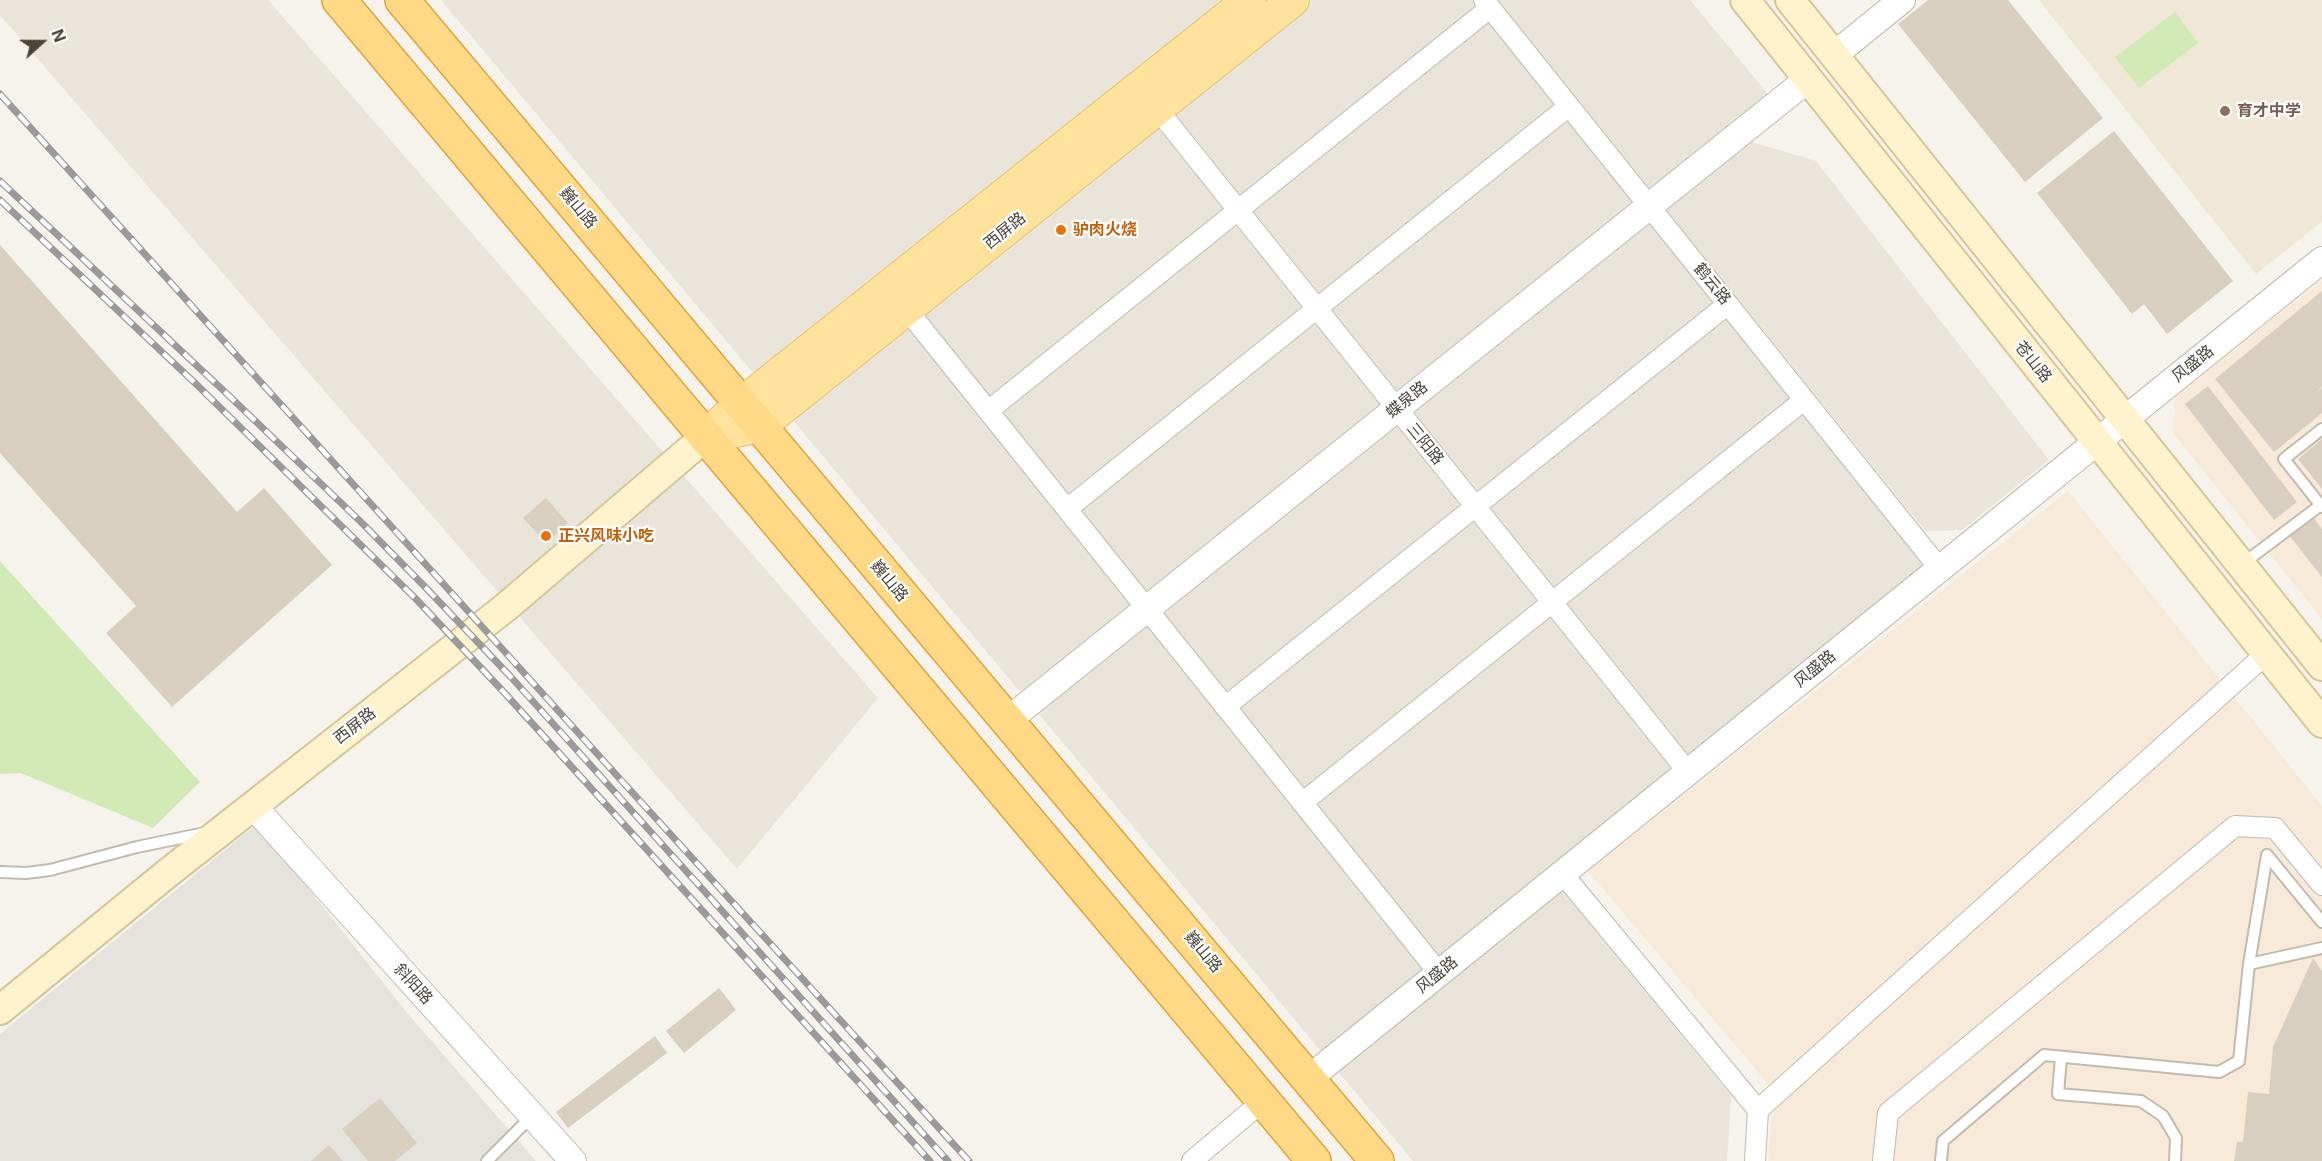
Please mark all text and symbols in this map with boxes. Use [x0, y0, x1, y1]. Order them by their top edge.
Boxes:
north arrow [12, 12, 72, 72]
text: N [47, 26, 70, 45]
place label: 育才中学 [2237, 101, 2301, 121]
marker: 育才中学 [2218, 104, 2232, 118]
street label: 巍山路 [555, 183, 601, 233]
street label: 西屏路 [980, 208, 1030, 254]
place label: 驴肉火烧 [1073, 220, 1137, 240]
marker: 驴肉火烧 [1054, 223, 1068, 237]
street label: 鹤云路 [1689, 259, 1735, 309]
street label: 苍山路 [2010, 337, 2056, 387]
street label: 风盛路 [2168, 341, 2218, 387]
street label: 蝶泉路 [1382, 377, 1432, 423]
street label: 三阳路 [1402, 419, 1448, 469]
place label: 正兴风味小吃 [558, 526, 654, 546]
marker: 正兴风味小吃 [539, 529, 553, 543]
street label: 巍山路 [866, 556, 912, 606]
street label: 风盛路 [1790, 646, 1840, 692]
street label: 西屏路 [330, 704, 380, 748]
street label: 巍山路 [1180, 927, 1226, 977]
street label: 风盛路 [1412, 952, 1462, 998]
street label: 斜阳路 [390, 960, 436, 1008]

